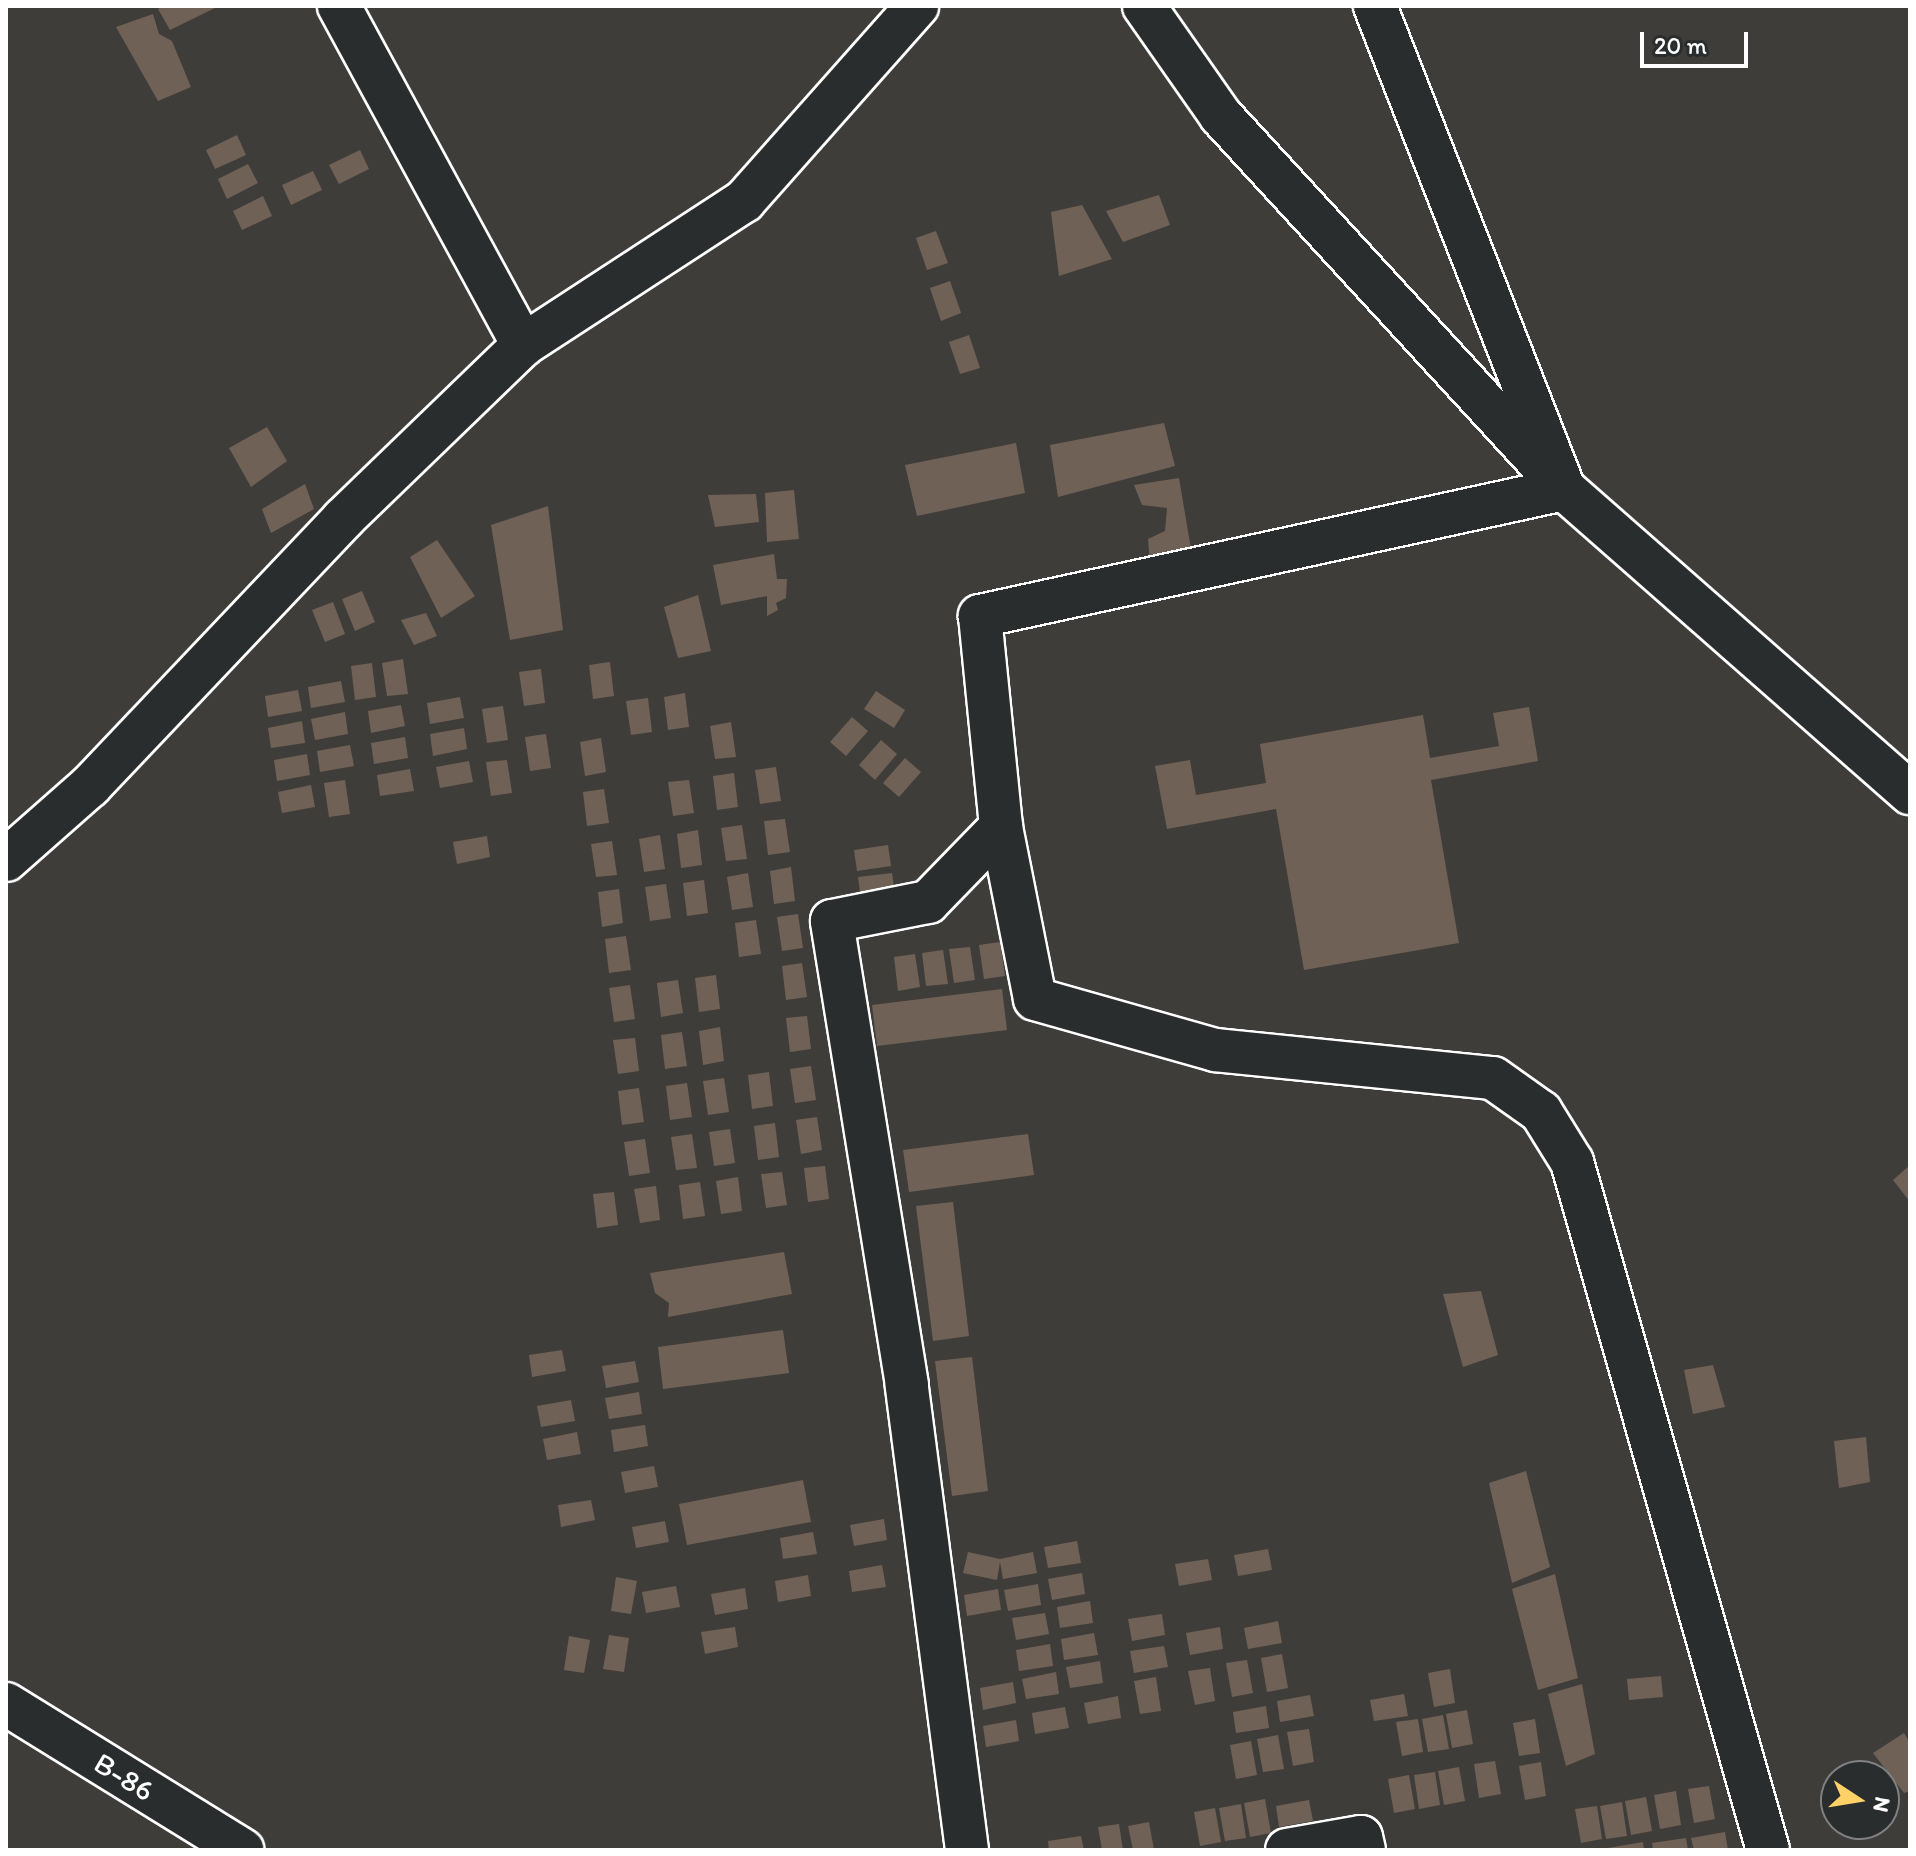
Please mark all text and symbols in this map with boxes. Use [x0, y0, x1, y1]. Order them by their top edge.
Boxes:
scale bar [1644, 16, 1752, 66]
text: 20 m [1654, 31, 1707, 60]
street label: B-86 [87, 1745, 161, 1809]
north arrow [1820, 1760, 1900, 1840]
text: N [1867, 1795, 1897, 1815]

